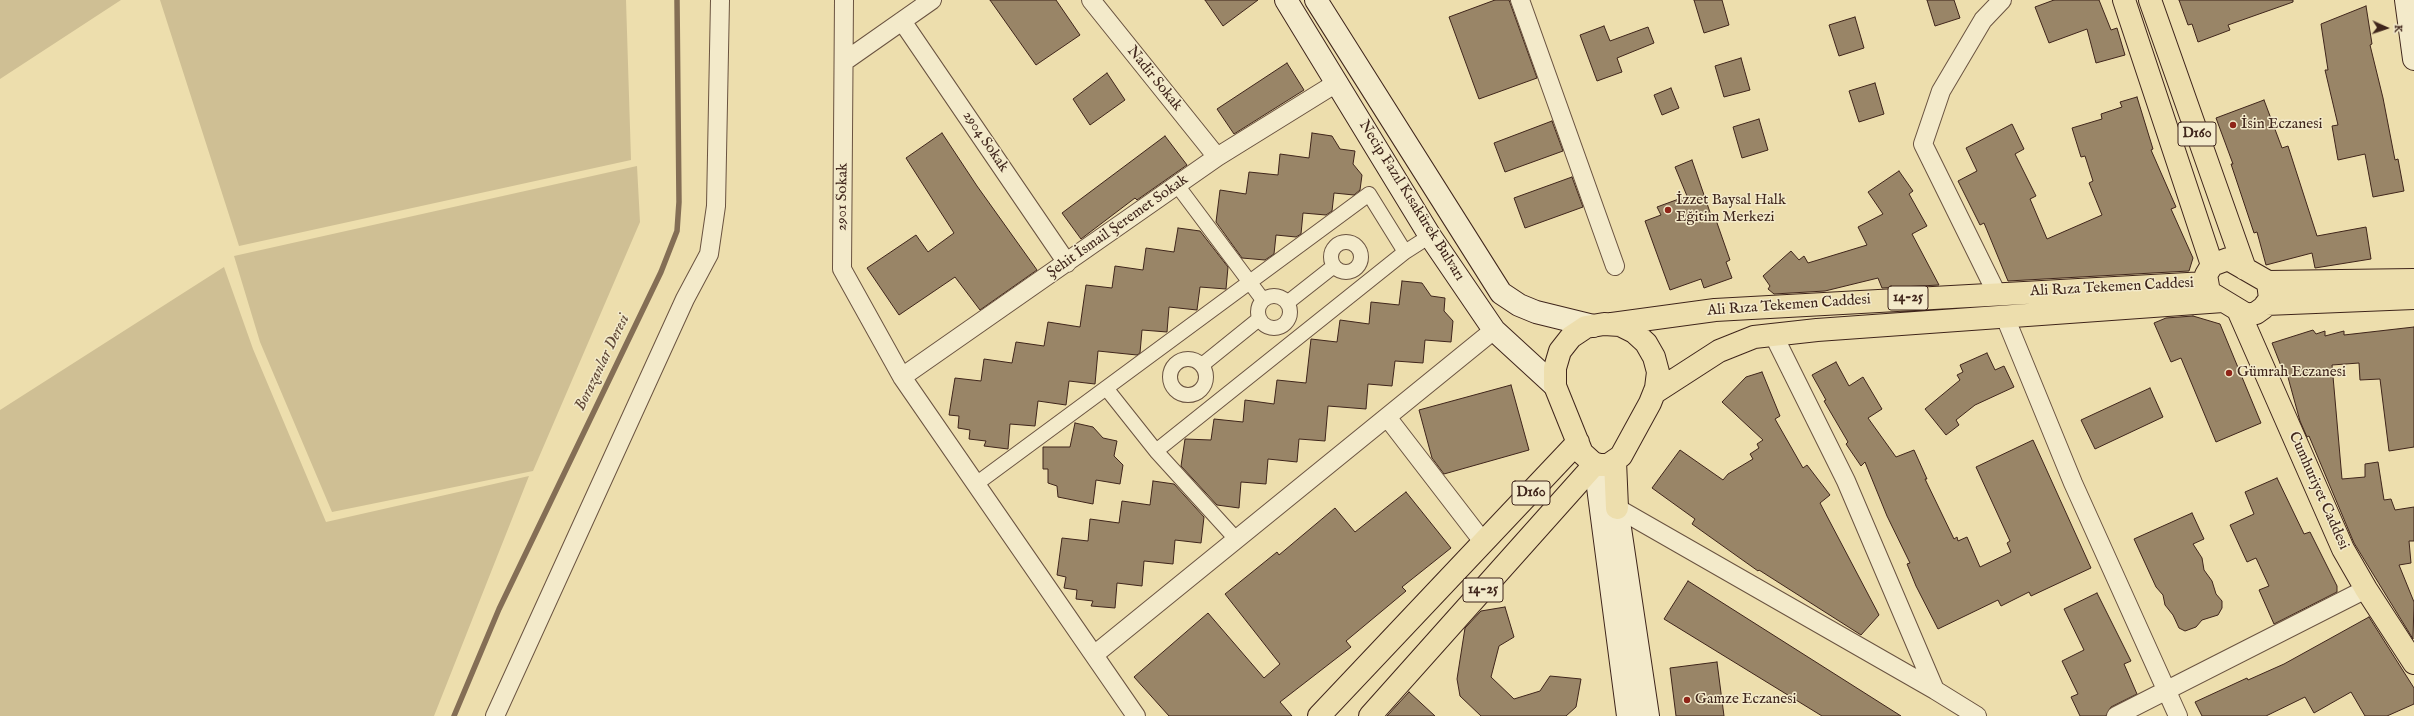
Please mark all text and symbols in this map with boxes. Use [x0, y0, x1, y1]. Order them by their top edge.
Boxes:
north arrow [2366, 8, 2406, 48]
text: K [2391, 24, 2405, 33]
street label: Nadir Sokak [1122, 43, 1186, 115]
street label: 2904 Sokak [958, 108, 1012, 176]
place label: İsin Eczanesi [2241, 116, 2322, 134]
street label: Necip Fazıl Kısakürek Bulvarı [1354, 117, 1468, 285]
marker: İsin Eczanesi [2228, 120, 2238, 130]
road number: D160 [2178, 122, 2216, 146]
street label: 2901 Sokak [833, 163, 853, 231]
street label: Şehit İsmail Şeremet Sokak [1044, 171, 1192, 283]
place label: İzzet Baysal Halk Eğitim Merkezi [1676, 192, 1786, 227]
marker: İzzet Baysal Halk Eğitim Merkezi [1663, 205, 1673, 215]
street label: Ali Rıza Tekemen Caddesi [2030, 275, 2194, 301]
road number: 14-25 [1888, 286, 1928, 310]
street label: Ali Rıza Tekemen Caddesi [1707, 291, 1871, 321]
water label: Borazanlar Deresi [571, 312, 635, 414]
place label: Gümrah Eczanesi [2237, 364, 2346, 382]
marker: Gümrah Eczanesi [2224, 368, 2234, 378]
street label: Cumhuriyet Caddesi [2284, 429, 2352, 553]
road number: D160 [1512, 481, 1550, 505]
road number: 14-25 [1463, 578, 1503, 602]
place label: Gamze Eczanesi [1695, 691, 1797, 709]
marker: Gamze Eczanesi [1682, 695, 1692, 705]

